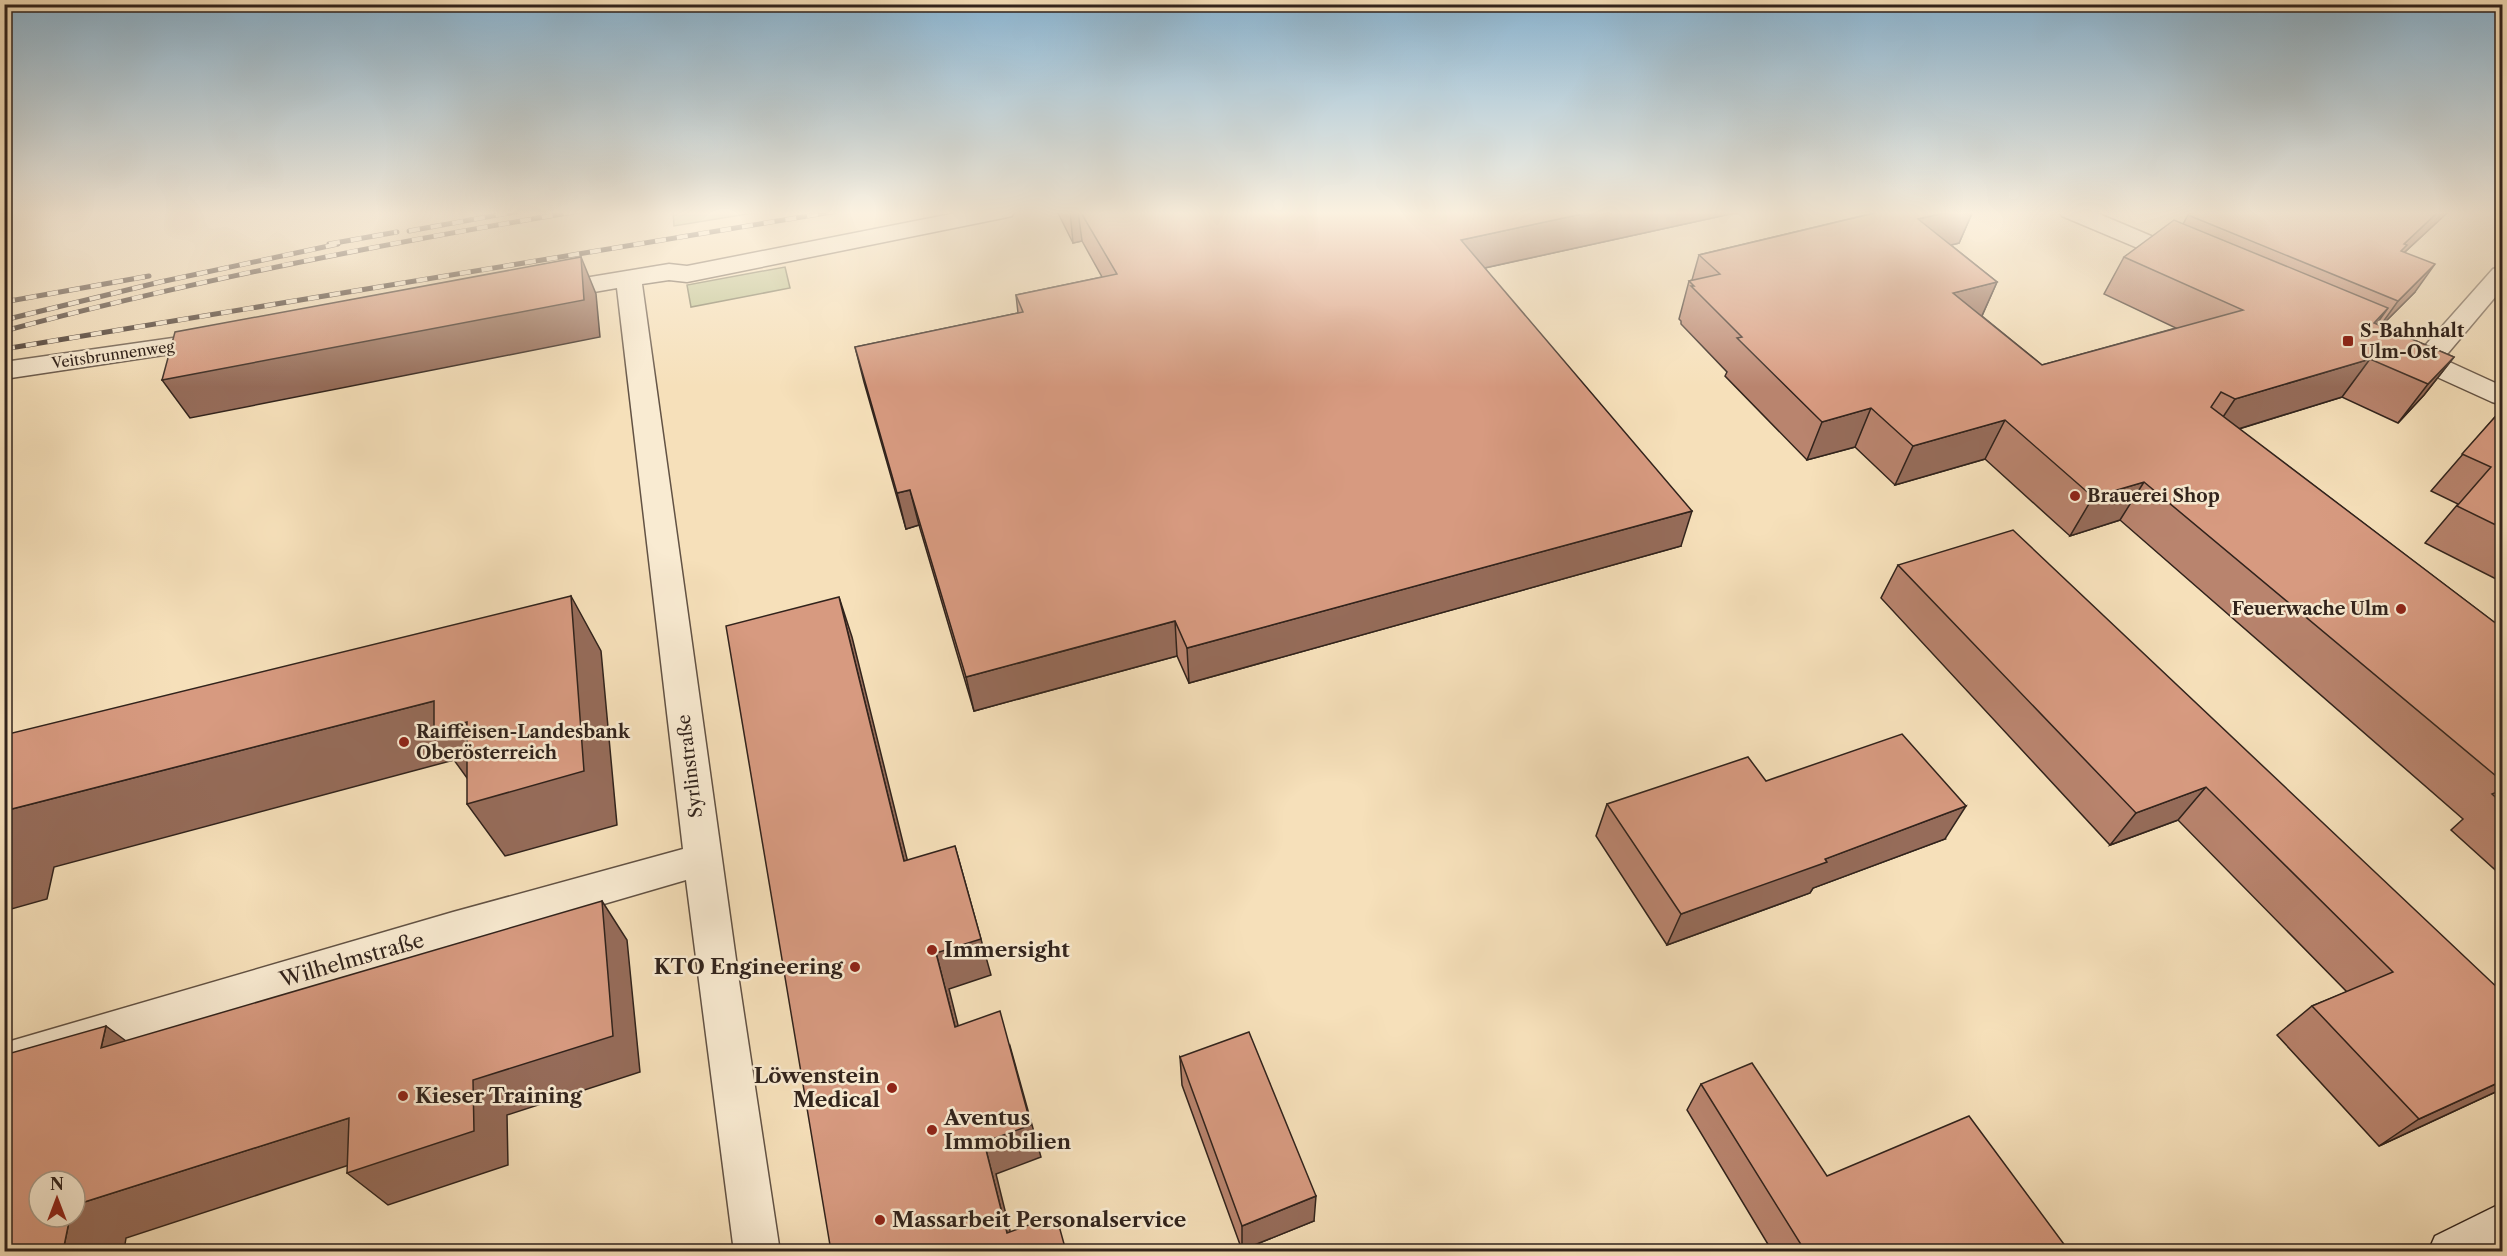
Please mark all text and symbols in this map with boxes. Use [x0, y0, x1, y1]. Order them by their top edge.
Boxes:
place label: S-Bahnhalt Ulm-Ost [2360, 320, 2465, 363]
marker: S-Bahnhalt Ulm-Ost [2341, 334, 2355, 348]
street label: Veitsbrunnenweg [50, 336, 175, 373]
place label: Brauerei Shop [2087, 485, 2220, 507]
marker: Brauerei Shop [2068, 489, 2082, 503]
place label: Feuerwache Ulm [2232, 598, 2389, 620]
marker: Feuerwache Ulm [2394, 602, 2408, 616]
street label: Syrlinstraße [673, 713, 707, 819]
place label: Raiffeisen-Landesbank Oberösterreich [416, 721, 631, 764]
marker: Raiffeisen-Landesbank Oberösterreich [397, 735, 411, 749]
street label: Wilhelmstraße [276, 927, 427, 992]
place label: Immersight [944, 937, 1070, 962]
marker: Immersight [925, 943, 939, 957]
place label: KTO Engineering [654, 954, 844, 979]
marker: KTO Engineering [848, 960, 862, 974]
place label: Löwenstein Medical [754, 1063, 881, 1112]
marker: Löwenstein Medical [885, 1081, 899, 1095]
place label: Kieser Training [415, 1083, 583, 1108]
marker: Kieser Training [396, 1089, 410, 1103]
place label: Aventus Immobilien [943, 1105, 1072, 1154]
marker: Aventus Immobilien [925, 1123, 939, 1137]
north arrow [27, 1169, 87, 1229]
text: N [50, 1174, 64, 1194]
place label: Massarbeit Personalservice [892, 1207, 1186, 1232]
marker: Massarbeit Personalservice [873, 1213, 887, 1227]

